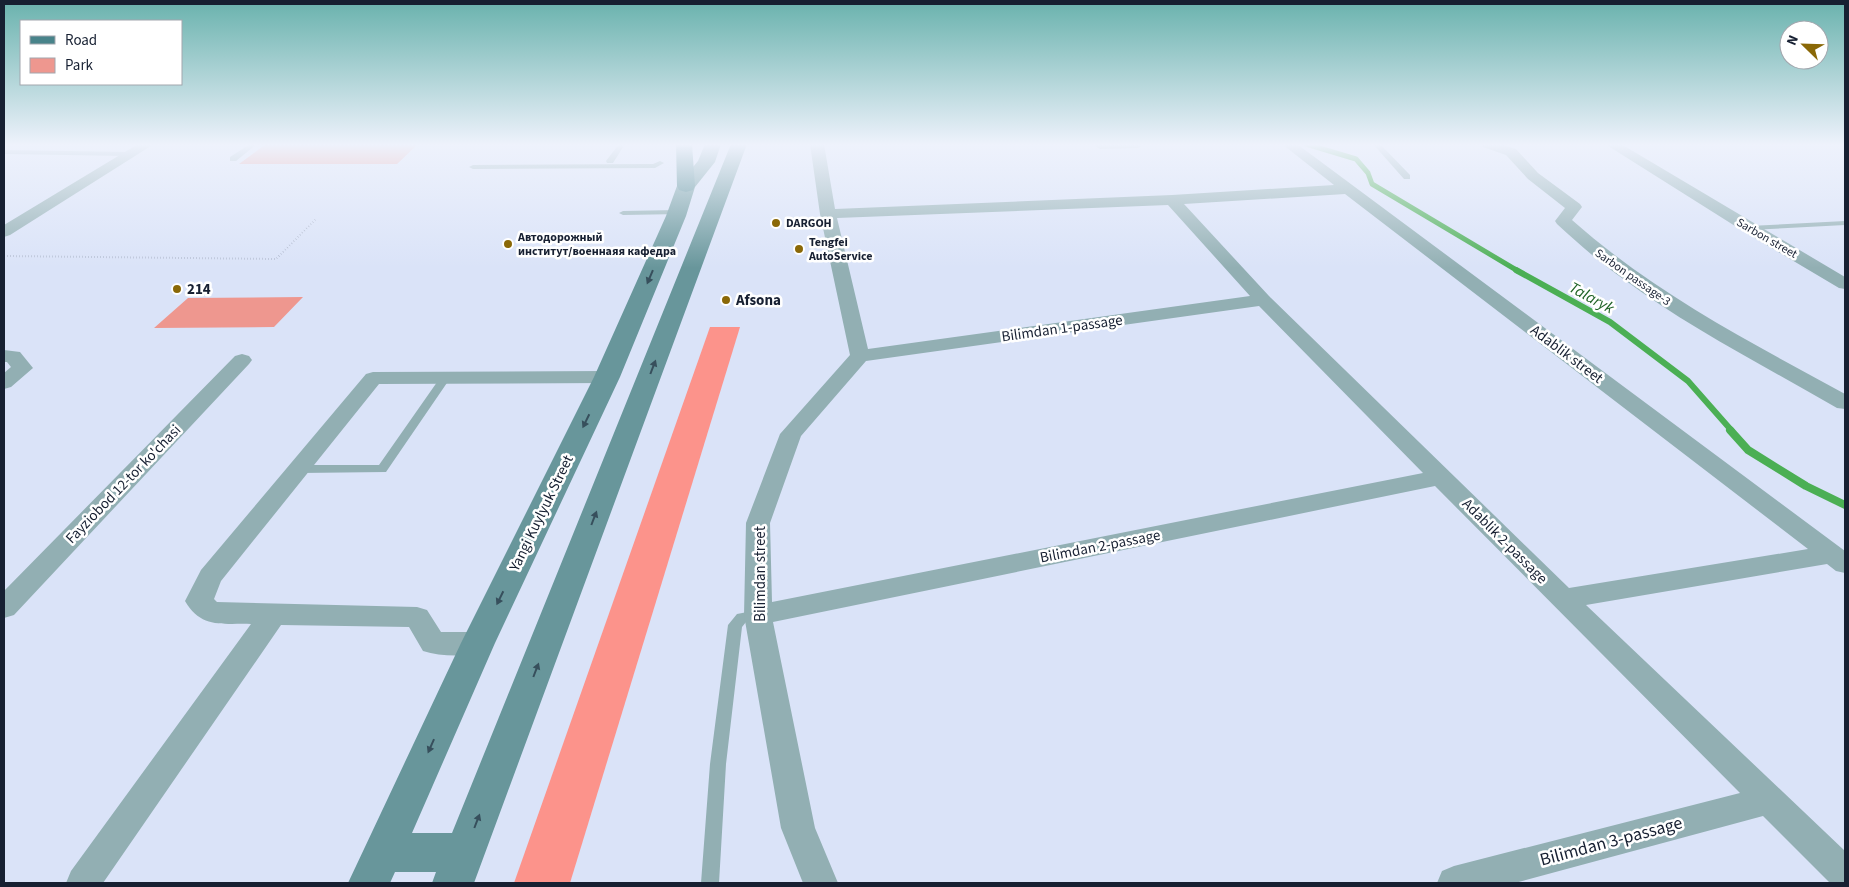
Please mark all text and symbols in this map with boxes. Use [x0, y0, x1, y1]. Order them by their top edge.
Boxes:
legend [20, 20, 182, 85]
north arrow [1779, 20, 1829, 70]
text: Road [65, 30, 97, 51]
text: N [1782, 32, 1804, 49]
text: Park [65, 55, 94, 76]
street label: Sarbon street [1733, 214, 1800, 263]
place label: DARGOH [786, 215, 832, 232]
marker: DARGOH [770, 217, 782, 229]
place label: Автодорожный институт/военнаяя кафедра [517, 229, 676, 260]
place label: Tengfei AutoService [808, 234, 873, 265]
marker: Автодорожный институт/военнаяя кафедра [502, 238, 514, 250]
marker: Tengfei AutoService [793, 243, 805, 255]
street label: Sarbon passage-3 [1591, 245, 1674, 310]
one-way arrow [645, 270, 653, 284]
water label: Talaryk [1565, 277, 1618, 319]
place label: 214 [187, 279, 211, 300]
marker: 214 [171, 283, 183, 295]
place label: Afsona [735, 290, 781, 311]
marker: Afsona [720, 294, 732, 306]
street label: Bilimdan 1-passage [1000, 310, 1124, 347]
street label: Adablik street [1526, 320, 1607, 389]
one-way arrow [649, 359, 657, 374]
one-way arrow [581, 413, 590, 428]
street label: Fayziobod 12-tor ko'chasi [61, 420, 186, 549]
street label: Yangi Kuylyuk Street [504, 452, 579, 576]
street label: Аdаblik 2-passage [1457, 494, 1552, 589]
one-way arrow [590, 510, 598, 525]
street label: Bilimdan 2-passage [1038, 525, 1162, 568]
street label: Bilimdan street [750, 526, 771, 622]
one-way arrow [496, 591, 504, 606]
one-way arrow [532, 663, 540, 677]
one-way arrow [427, 739, 435, 753]
street label: Bilimdan 3-passage [1537, 810, 1685, 873]
one-way arrow [474, 814, 481, 829]

